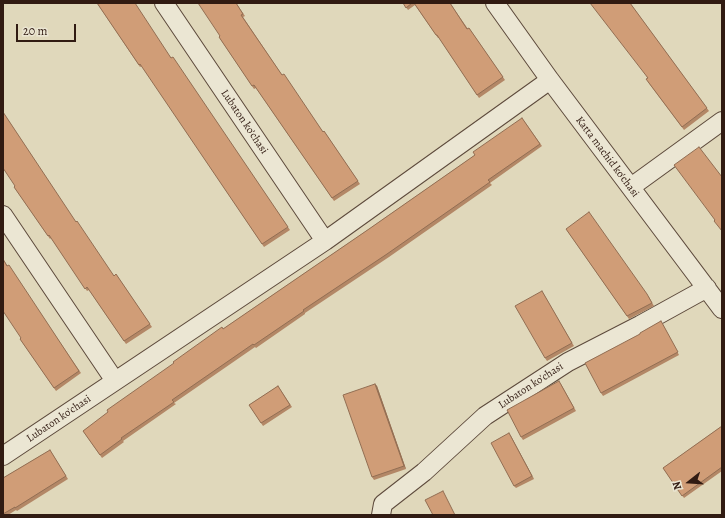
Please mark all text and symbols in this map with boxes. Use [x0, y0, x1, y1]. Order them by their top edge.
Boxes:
scale bar [18, 16, 78, 42]
text: 20 m [23, 23, 47, 39]
street label: Lubaton ko'chasi [218, 87, 270, 157]
street label: Katta machid ko'chasi [572, 114, 642, 200]
street label: Lubaton ko'chasi [496, 360, 566, 412]
street label: Lubaton ko'chasi [24, 393, 94, 445]
north arrow [669, 462, 709, 502]
text: N [669, 480, 685, 492]

